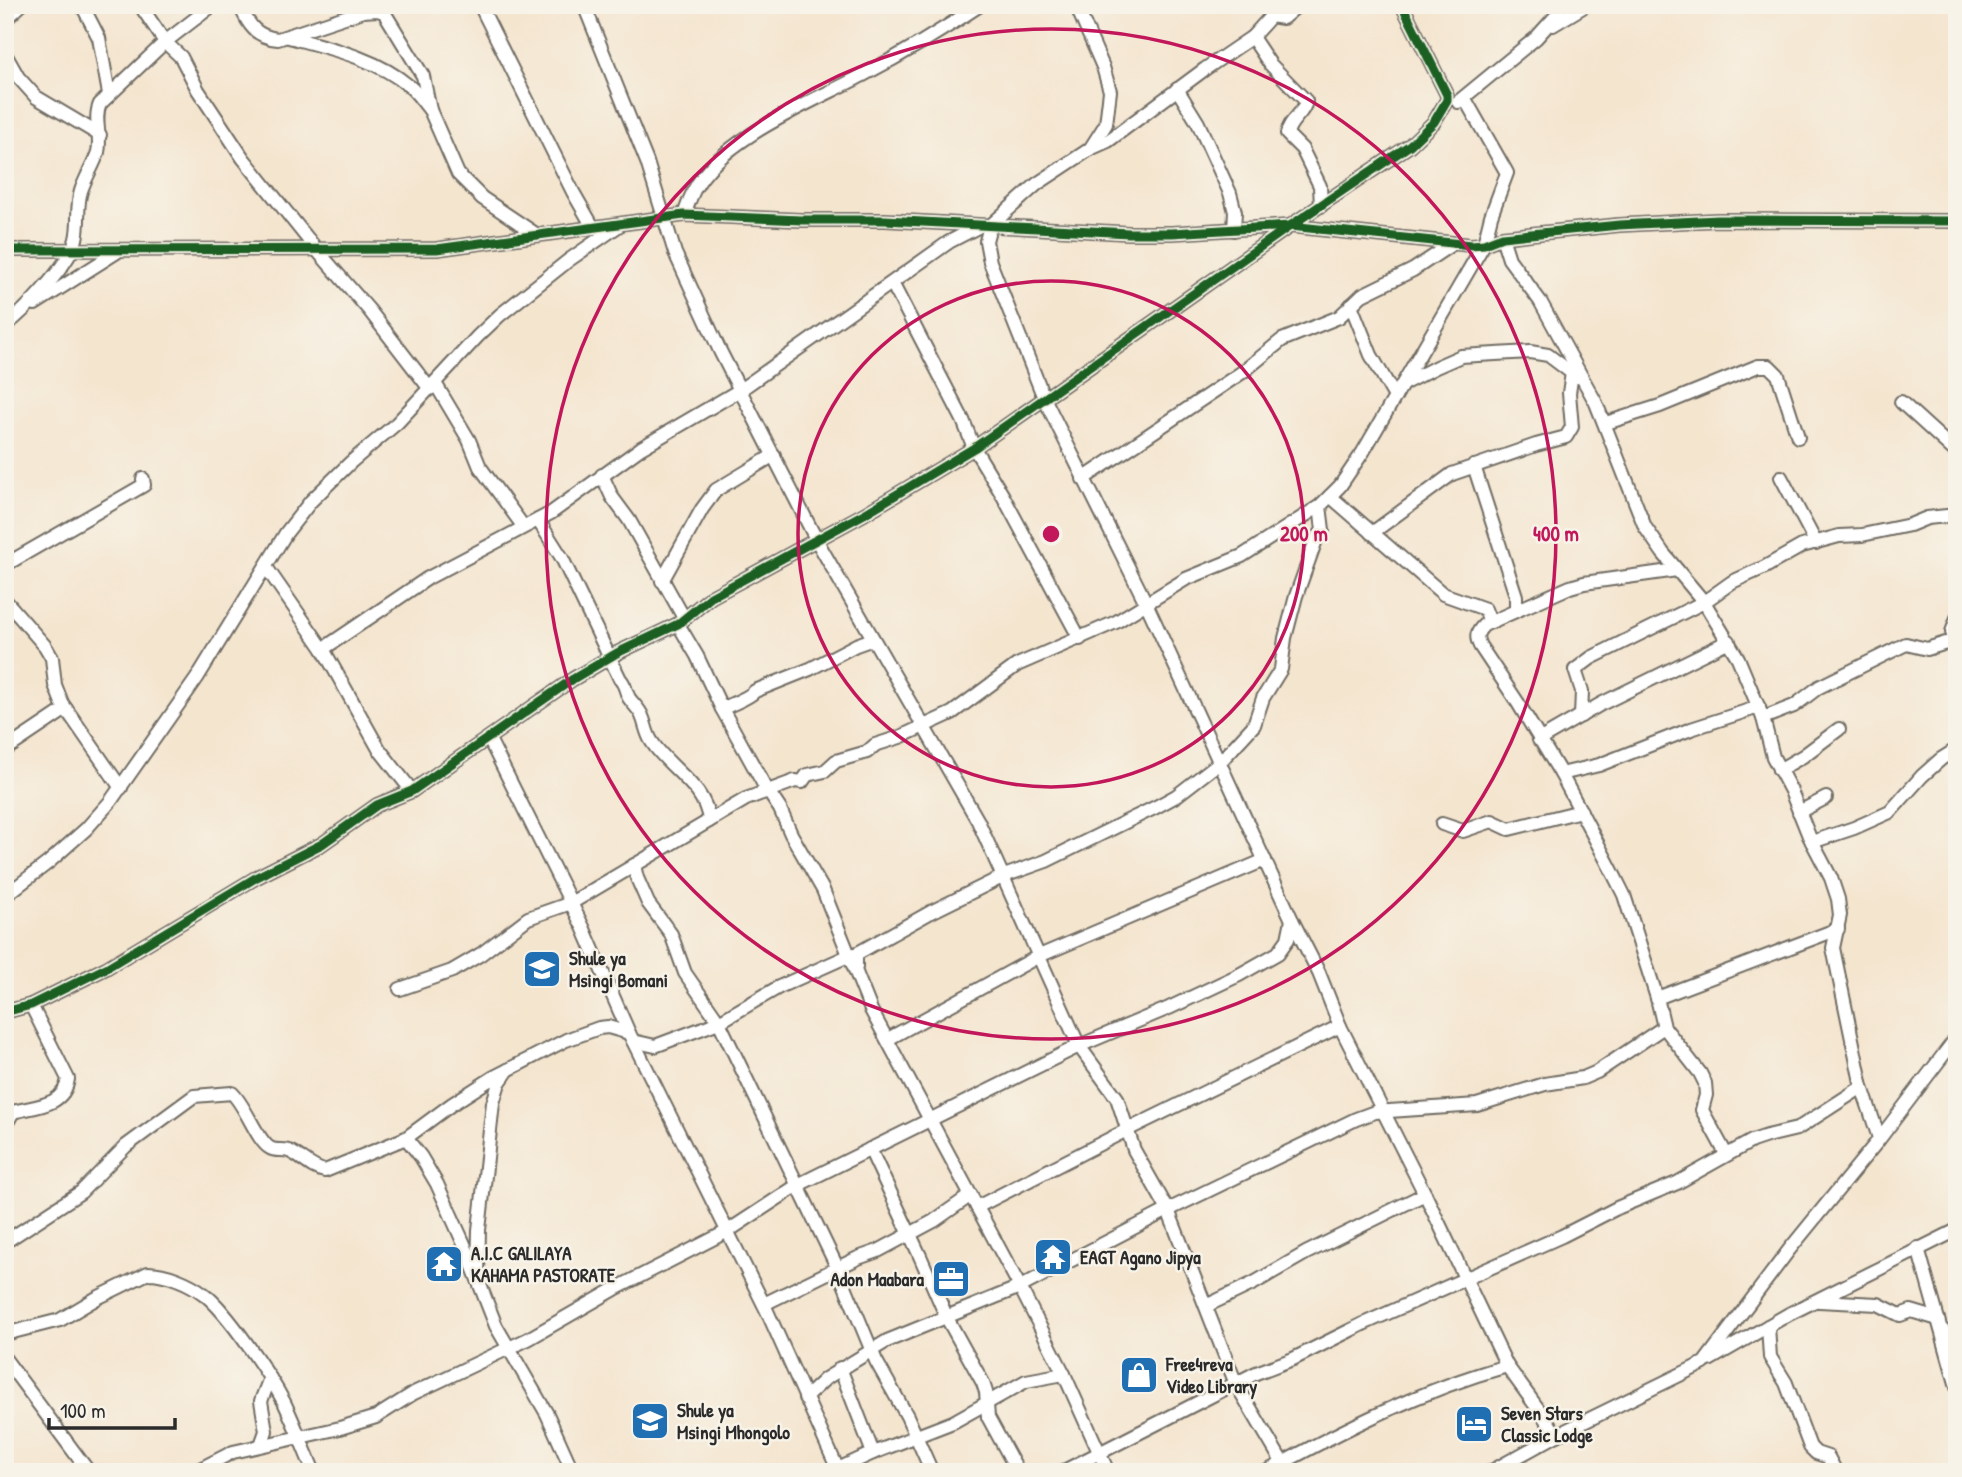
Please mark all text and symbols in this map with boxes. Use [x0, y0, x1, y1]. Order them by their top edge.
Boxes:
text: 200 m [1280, 519, 1328, 548]
text: 400 m [1533, 519, 1579, 548]
centre of rings [1039, 522, 1063, 546]
place label: Shule ya Msingi Bomani [569, 945, 668, 994]
school or university icon: Shule ya Msingi Bomani [521, 948, 563, 990]
temple icon: EAGT Agano Jipya [1032, 1236, 1074, 1278]
place label: A.I.C GALILAYA KAHAMA PASTORATE [471, 1240, 616, 1288]
temple icon: A.I.C GALILAYA KAHAMA PASTORATE [423, 1243, 465, 1285]
place label: EAGT Agano Jipya [1080, 1244, 1201, 1271]
office icon: Adon Maabara [930, 1258, 972, 1300]
place label: Adon Maabara [830, 1266, 925, 1292]
place label: Free4reva Video Library [1165, 1351, 1257, 1400]
shop icon: Free4reva Video Library [1118, 1354, 1160, 1396]
scale bar [49, 1386, 175, 1430]
text: 100 m [60, 1396, 106, 1425]
place label: Shule ya Msingi Mhongolo [677, 1397, 790, 1446]
school or university icon: Shule ya Msingi Mhongolo [629, 1400, 671, 1442]
place label: Seven Stars Classic Lodge [1501, 1400, 1593, 1449]
hotel icon: Seven Stars Classic Lodge [1453, 1403, 1495, 1445]

